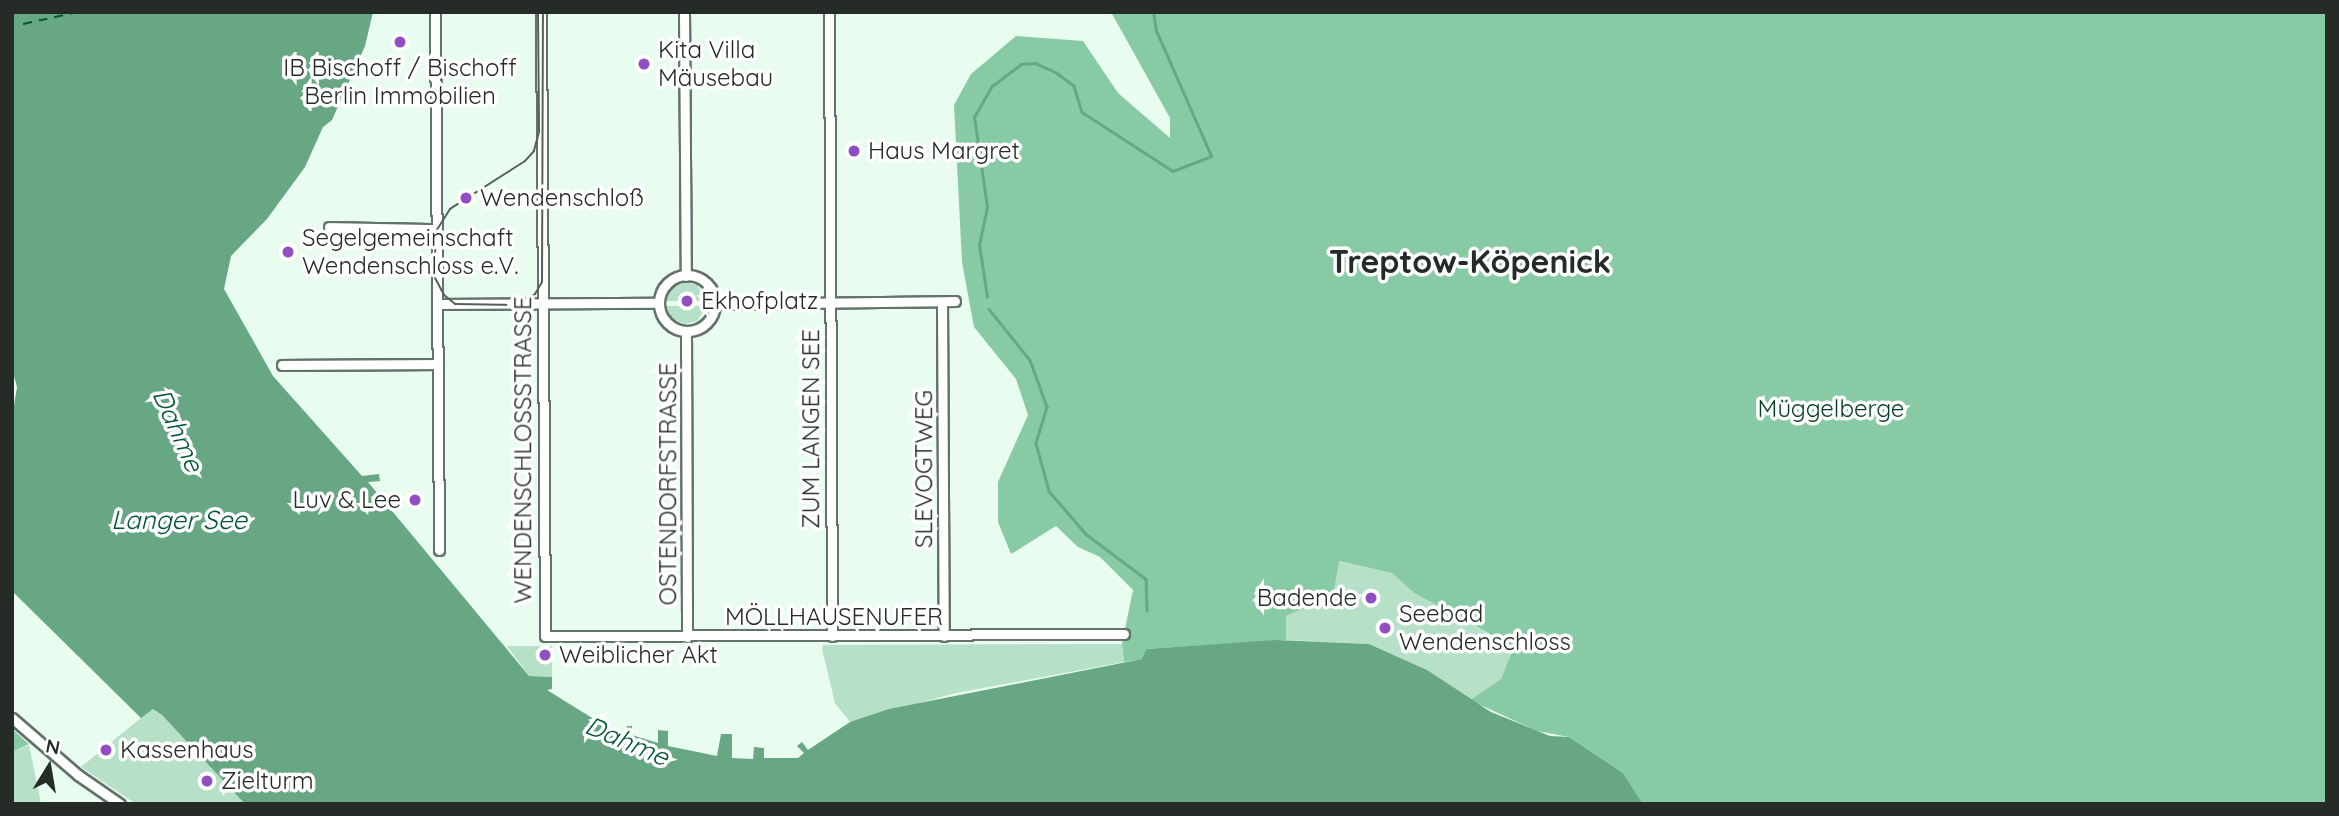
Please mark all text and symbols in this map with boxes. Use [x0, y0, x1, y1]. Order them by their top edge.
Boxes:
marker: IB Bischoff / Bischoff Berlin Immobilien [392, 34, 408, 50]
place label: Kita Villa Mäusebau [658, 36, 773, 92]
place label: IB Bischoff / Bischoff Berlin Immobilien [283, 54, 517, 110]
marker: Kita Villa Mäusebau [636, 56, 652, 72]
place label: Haus Margret [868, 137, 1020, 165]
marker: Haus Margret [846, 143, 862, 159]
place label: Wendenschloß [480, 184, 644, 212]
marker: Wendenschloß [458, 190, 474, 206]
place label: Segelgemeinschaft Wendenschloss e.V. [302, 224, 519, 280]
district label: Treptow-Köpenick [1329, 242, 1611, 280]
marker: Segelgemeinschaft Wendenschloss e.V. [280, 244, 296, 260]
place label: Ekhofplatz [701, 287, 818, 315]
marker: Ekhofplatz [679, 293, 695, 309]
street label: WENDENSCHLOSSSTRASSE [509, 296, 537, 604]
street label: ZUM LANGEN SEE [797, 329, 825, 529]
street label: OSTENDORFSTRASSE [654, 363, 682, 605]
water label: Dahme [146, 384, 210, 476]
street label: SLEVOGTWEG [910, 390, 938, 548]
park label: Müggelberge [1758, 395, 1904, 423]
place label: Luv & Lee [293, 486, 401, 514]
marker: Luv & Lee [407, 492, 423, 508]
water label: Langer See [111, 504, 247, 536]
place label: Badende [1257, 584, 1357, 612]
marker: Badende [1363, 590, 1379, 606]
place label: Seebad Wendenschloss [1399, 600, 1571, 656]
street label: MÖLLHAUSENUFER [725, 603, 943, 631]
marker: Seebad Wendenschloss [1377, 620, 1393, 636]
place label: Weiblicher Akt [559, 641, 718, 669]
marker: Weiblicher Akt [537, 647, 553, 663]
water label: Dahme [581, 710, 673, 772]
north arrow [14, 732, 84, 802]
text: N [44, 733, 62, 759]
place label: Kassenhaus [120, 736, 254, 764]
marker: Kassenhaus [98, 742, 114, 758]
place label: Zielturm [221, 767, 314, 795]
marker: Zielturm [199, 773, 215, 789]

